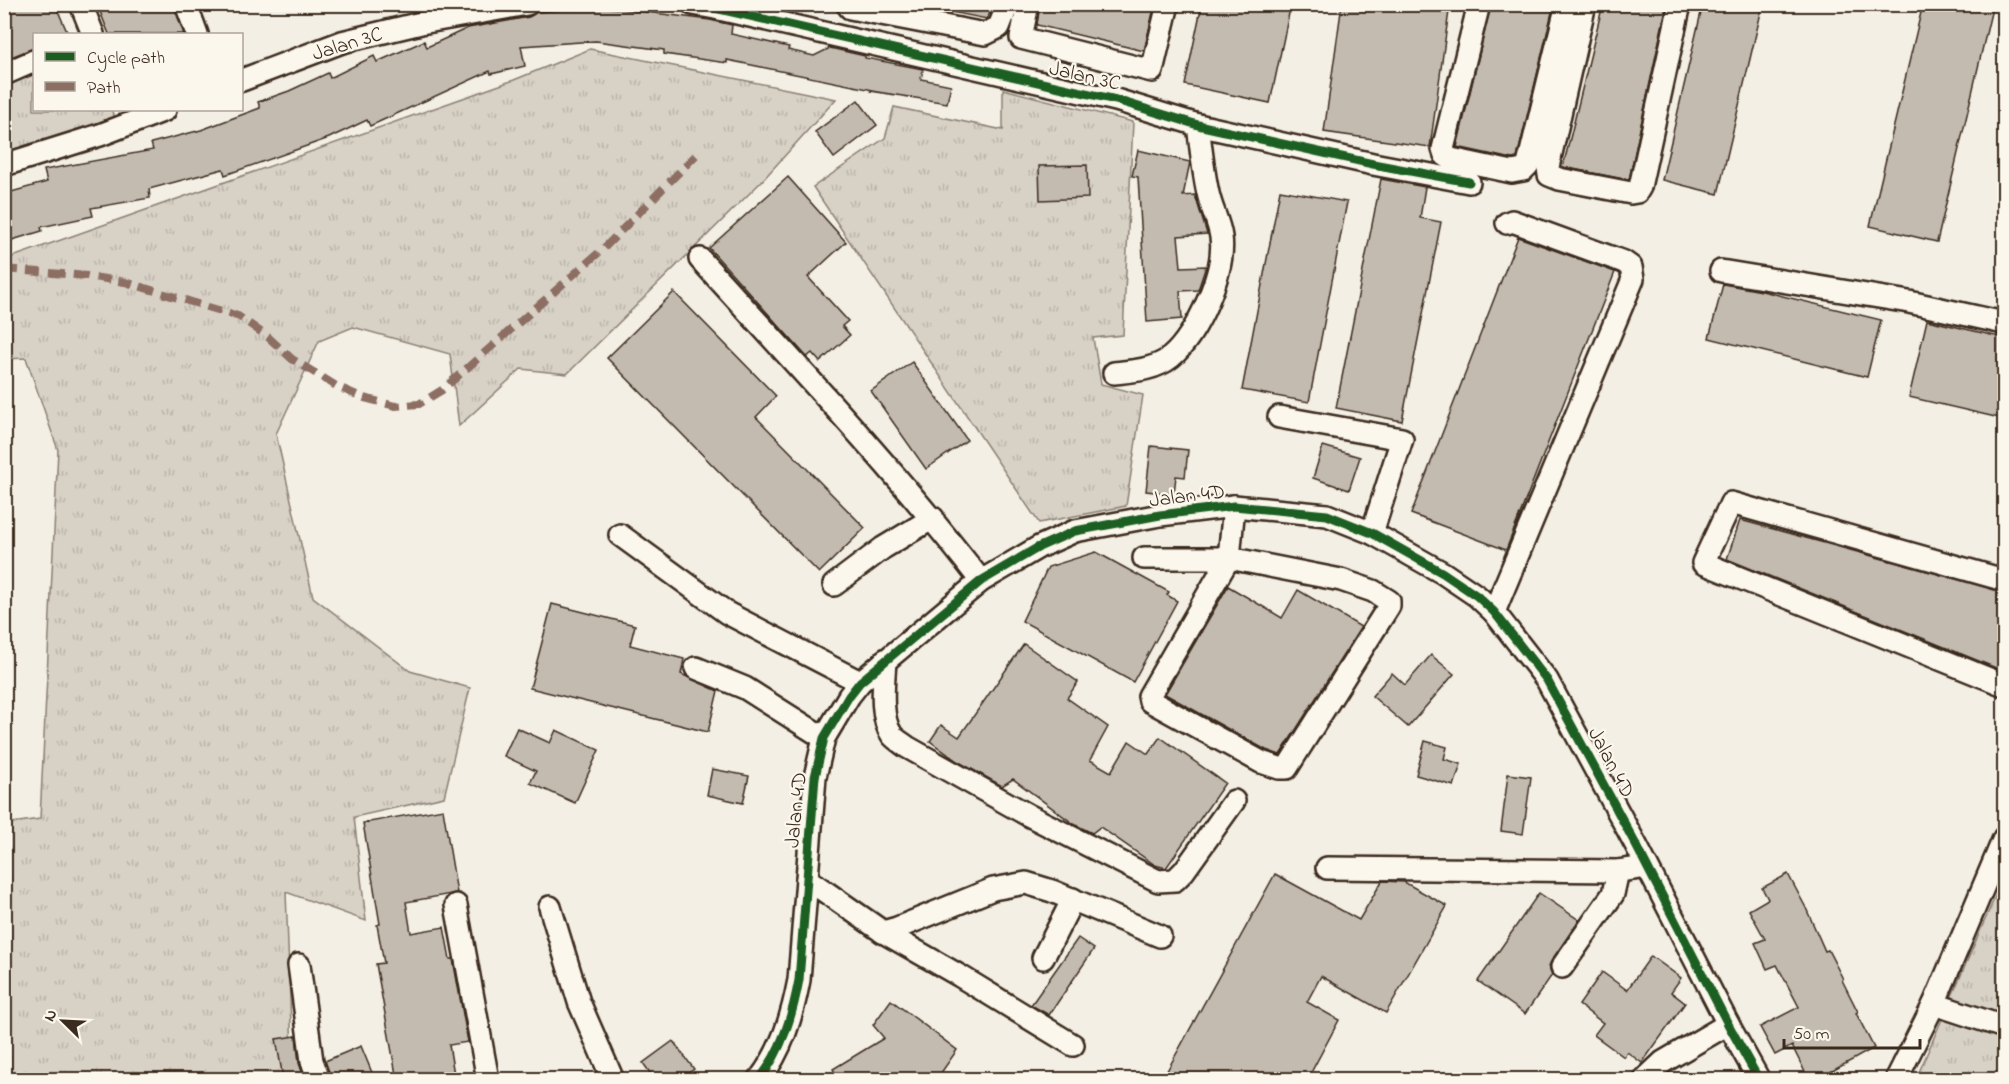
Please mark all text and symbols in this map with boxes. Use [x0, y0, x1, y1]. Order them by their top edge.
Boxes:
street label: Jalan 3C [309, 20, 387, 70]
legend [33, 33, 243, 111]
text: Cycle path [87, 46, 165, 72]
street label: Jalan 3C [1046, 54, 1123, 100]
text: Path [87, 76, 121, 102]
street label: Jalan 4D [1148, 477, 1227, 517]
street label: Jalan 4D [1579, 722, 1641, 804]
street label: Jalan 4D [778, 771, 816, 850]
north arrow [33, 991, 93, 1051]
text: N [38, 1006, 64, 1026]
scale bar [1784, 1012, 1920, 1050]
text: 50 m [1793, 1022, 1830, 1048]

